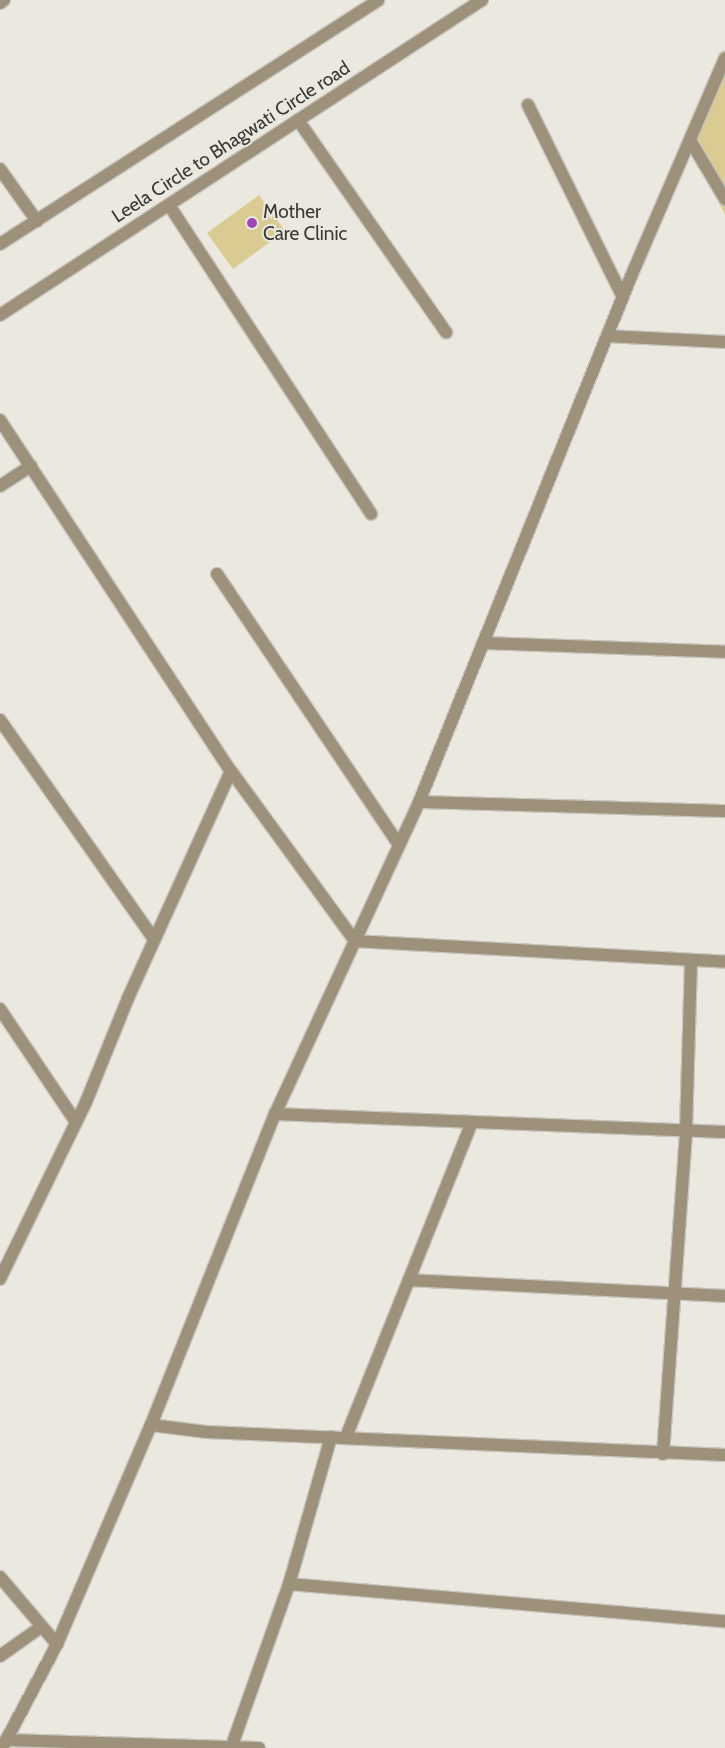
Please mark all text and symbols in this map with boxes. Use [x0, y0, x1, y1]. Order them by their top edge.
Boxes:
street label: Leela Circle to Bhagwati Circle road [108, 56, 354, 228]
place label: Mother Care Clinic [263, 201, 347, 245]
marker: Mother Care Clinic [245, 216, 259, 230]

